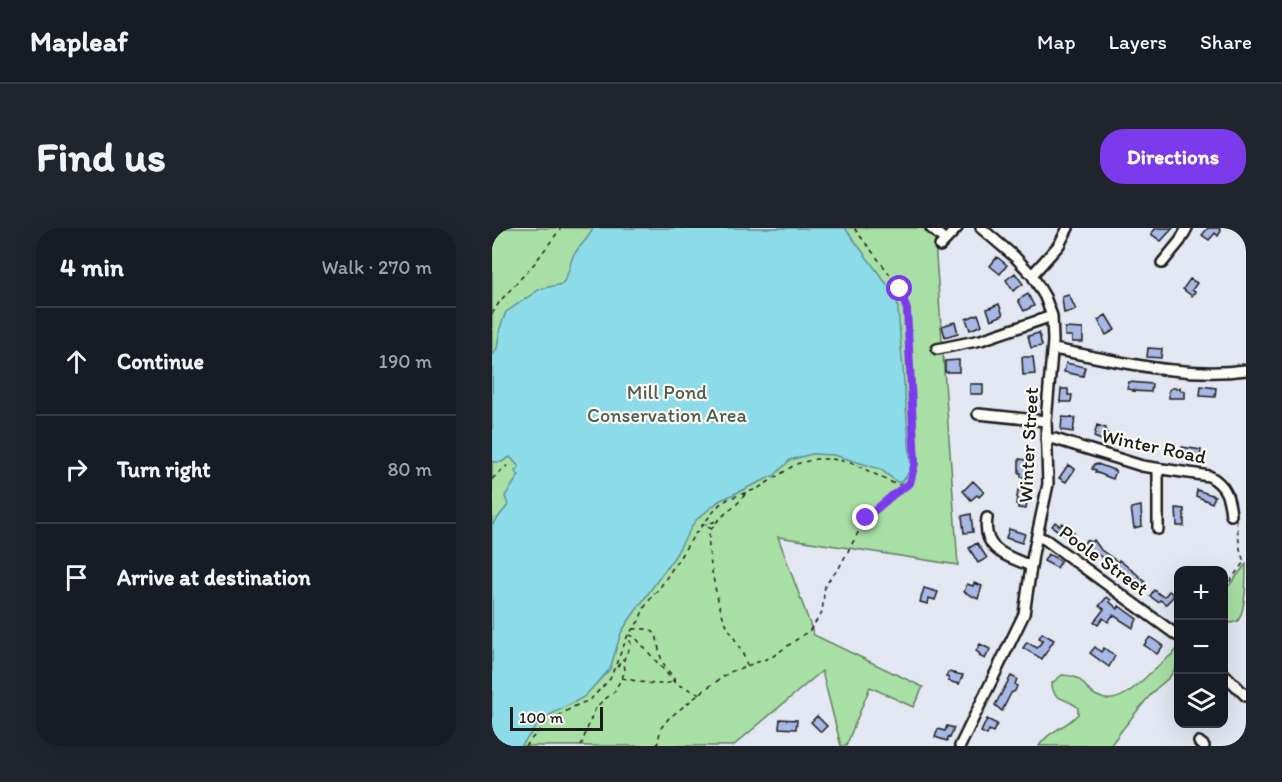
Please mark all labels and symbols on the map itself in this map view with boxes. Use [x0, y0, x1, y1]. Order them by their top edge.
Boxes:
route start [886, 275, 912, 301]
park label: Mill Pond Conservation Area [587, 380, 747, 427]
street label: Winter Street [1013, 386, 1043, 504]
street label: Winter Road [1099, 423, 1209, 469]
route end [852, 504, 878, 530]
street label: Poole Street [1055, 520, 1153, 600]
scale bar [510, 704, 603, 732]

